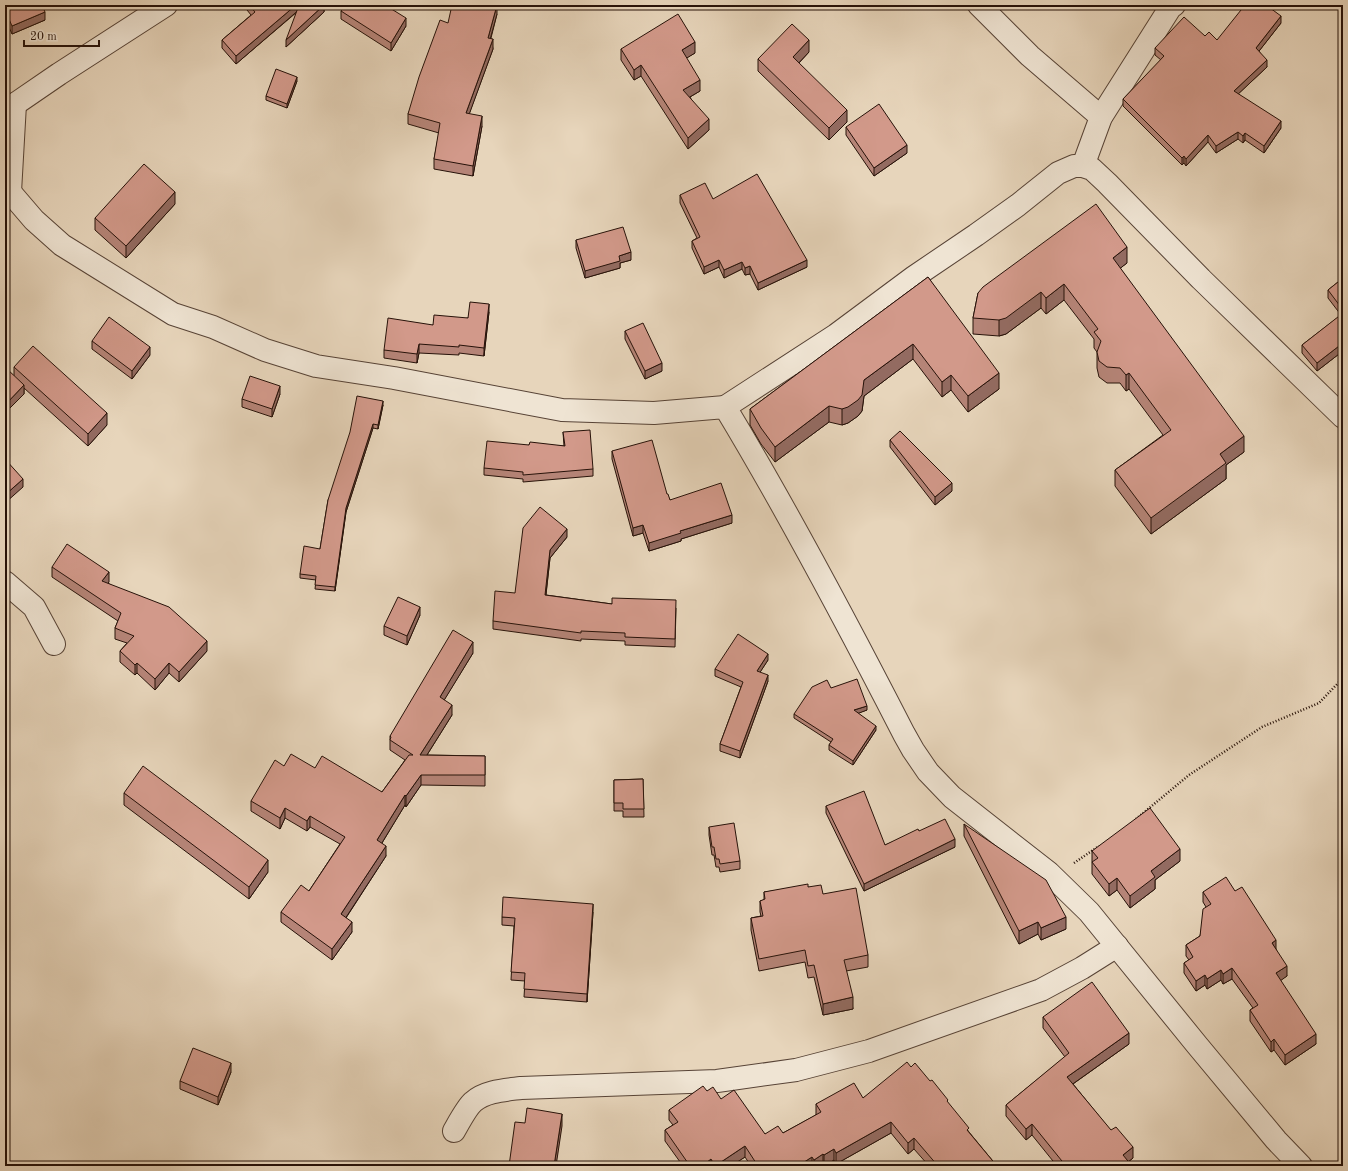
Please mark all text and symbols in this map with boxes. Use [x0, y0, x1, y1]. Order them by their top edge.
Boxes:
scale bar [24, 22, 99, 48]
text: 20 m [30, 31, 57, 43]

